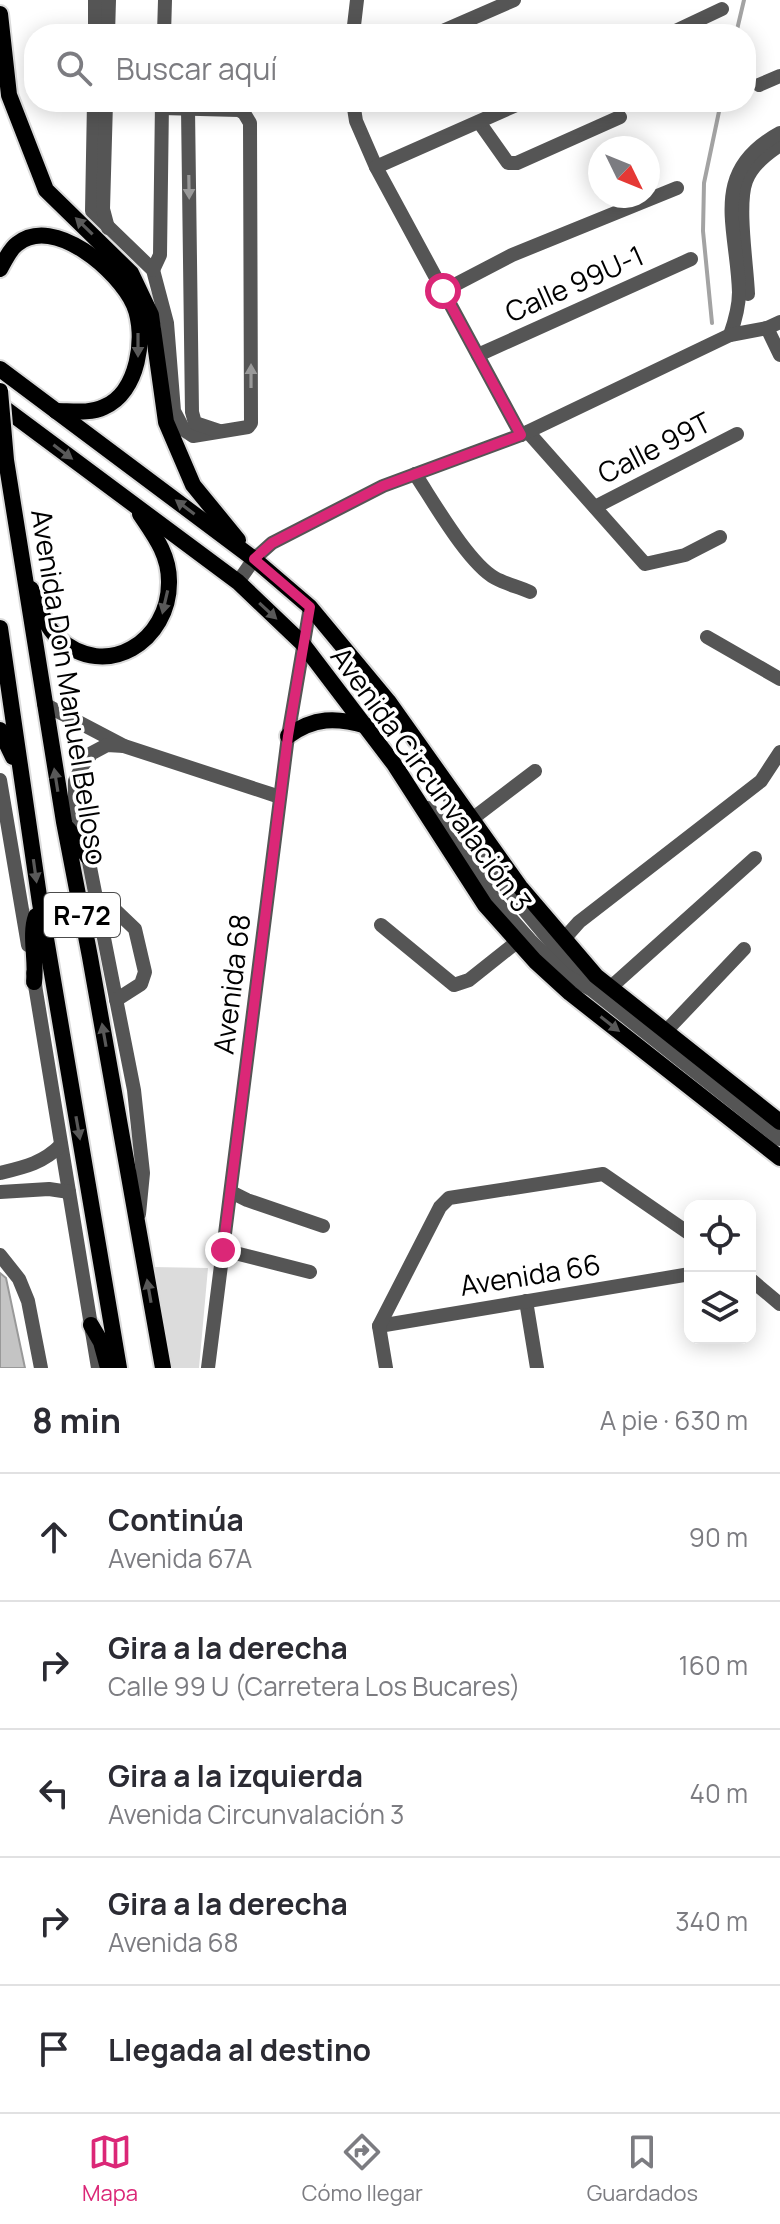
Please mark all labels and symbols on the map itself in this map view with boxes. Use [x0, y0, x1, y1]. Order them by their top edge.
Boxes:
north arrow [588, 136, 660, 208]
one-way arrow [182, 175, 195, 200]
one-way arrow [75, 217, 94, 236]
street label: Calle 99U-1 [499, 236, 649, 330]
route start [425, 273, 461, 309]
one-way arrow [132, 333, 144, 358]
one-way arrow [245, 363, 257, 388]
street label: Calle 99T [591, 402, 717, 492]
one-way arrow [52, 444, 73, 459]
one-way arrow [175, 500, 195, 516]
street label: Avenida Don Manuel Belloso [23, 506, 117, 868]
one-way arrow [158, 589, 171, 614]
one-way arrow [258, 601, 277, 619]
street label: Avenida Circunvalación 3 [323, 639, 541, 919]
one-way arrow [50, 767, 62, 792]
one-way arrow [29, 859, 42, 884]
road number: R-72 [44, 893, 120, 937]
street label: Avenida 68 [204, 912, 258, 1056]
one-way arrow [600, 1015, 620, 1032]
one-way arrow [98, 1022, 110, 1047]
one-way arrow [72, 1116, 85, 1141]
route end [205, 1232, 241, 1268]
street label: Avenida 66 [457, 1244, 603, 1304]
one-way arrow [143, 1278, 155, 1303]

